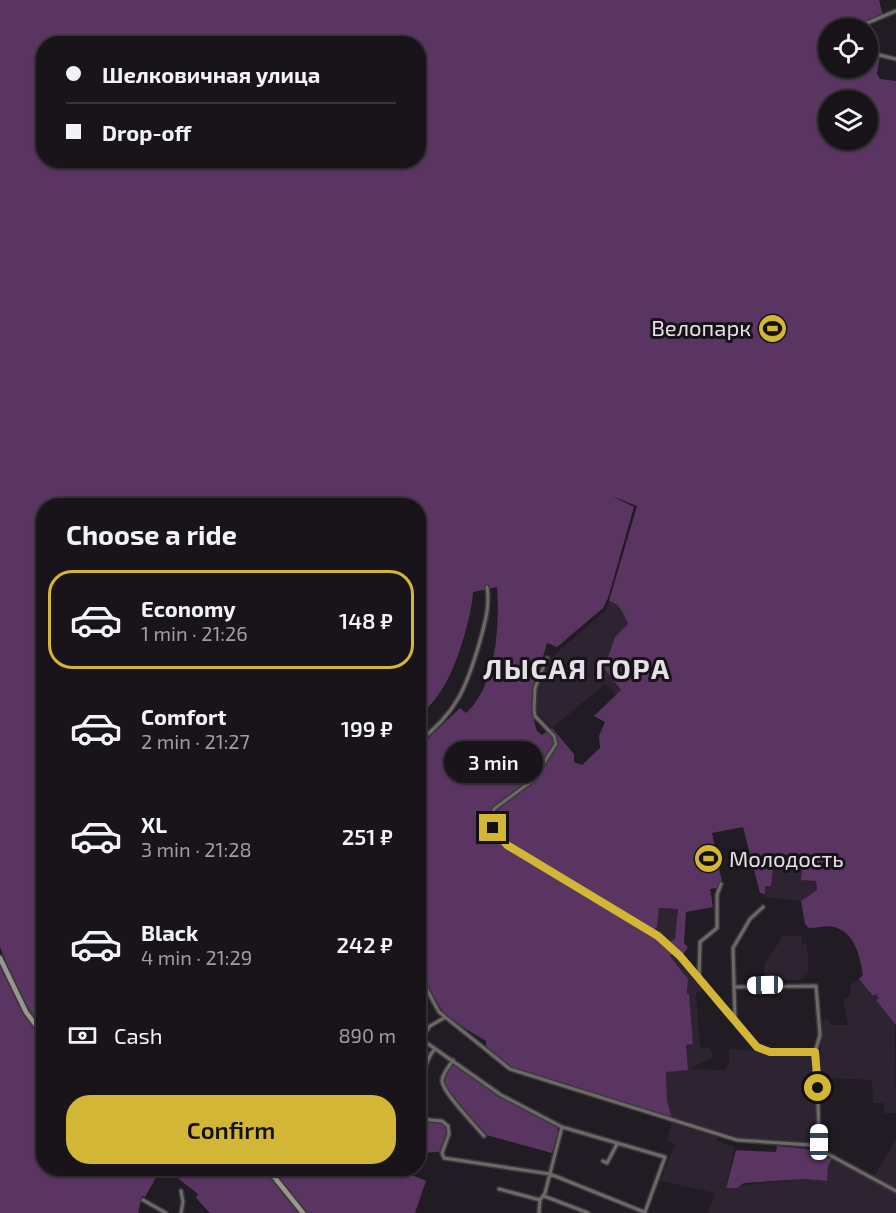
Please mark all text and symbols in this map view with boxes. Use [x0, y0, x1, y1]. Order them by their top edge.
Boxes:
map controls [818, 18, 878, 150]
button: locate [818, 18, 878, 78]
text: Шелковичная улица [102, 61, 320, 87]
button: layers [818, 90, 878, 150]
text: Drop-off [102, 119, 191, 145]
sports icon: Велопарк [756, 312, 788, 344]
place label: Велопарк [651, 314, 751, 340]
text: Choose a ride [66, 518, 237, 550]
icon: car [69, 593, 123, 647]
text: Economy [141, 595, 236, 621]
text: 148 ₽ [339, 607, 393, 633]
text: 1 min · 21:26 [141, 621, 248, 645]
district label: ЛЫСАЯ ГОРА [483, 651, 671, 685]
icon: car [69, 701, 123, 755]
text: Comfort [141, 703, 226, 729]
text: 199 ₽ [341, 715, 393, 741]
text: 2 min · 21:27 [141, 729, 250, 753]
callout: 3 min [444, 741, 542, 783]
text: 3 min [468, 750, 519, 774]
icon: car [69, 809, 123, 863]
text: XL [141, 811, 167, 837]
route end [479, 814, 506, 841]
text: 251 ₽ [342, 823, 393, 849]
text: 3 min · 21:28 [141, 837, 252, 861]
sports icon: Молодость [692, 843, 724, 875]
place label: Молодость [729, 845, 844, 871]
icon: car [69, 917, 123, 971]
text: Black [141, 919, 198, 945]
text: 242 ₽ [337, 931, 393, 957]
text: 4 min · 21:29 [141, 945, 252, 969]
car [747, 976, 783, 994]
icon: cash [66, 1019, 99, 1052]
text: Cash [114, 1022, 163, 1048]
text: 890 m [338, 1023, 396, 1047]
route start [804, 1074, 831, 1101]
button: Confirm [66, 1095, 396, 1164]
car [810, 1124, 828, 1160]

